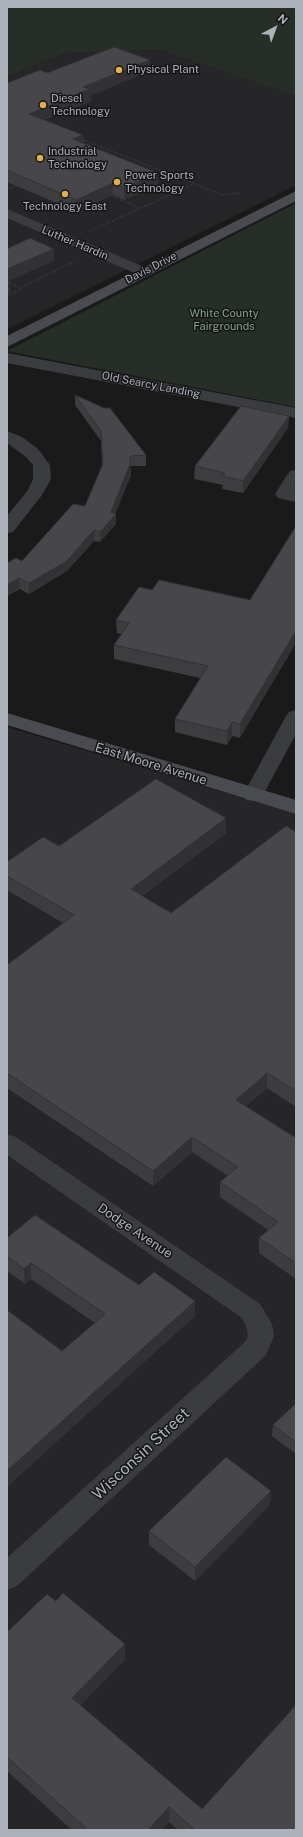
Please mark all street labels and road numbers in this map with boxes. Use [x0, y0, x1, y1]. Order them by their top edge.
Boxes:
street label: Luther Hardin [40, 223, 110, 263]
street label: Davis Drive [123, 249, 179, 287]
street label: Old Searcy Landing [101, 369, 201, 401]
street label: East Moore Avenue [93, 740, 209, 788]
street label: Dodge Avenue [95, 1200, 175, 1262]
street label: Wisconsin Street [88, 1404, 194, 1504]

